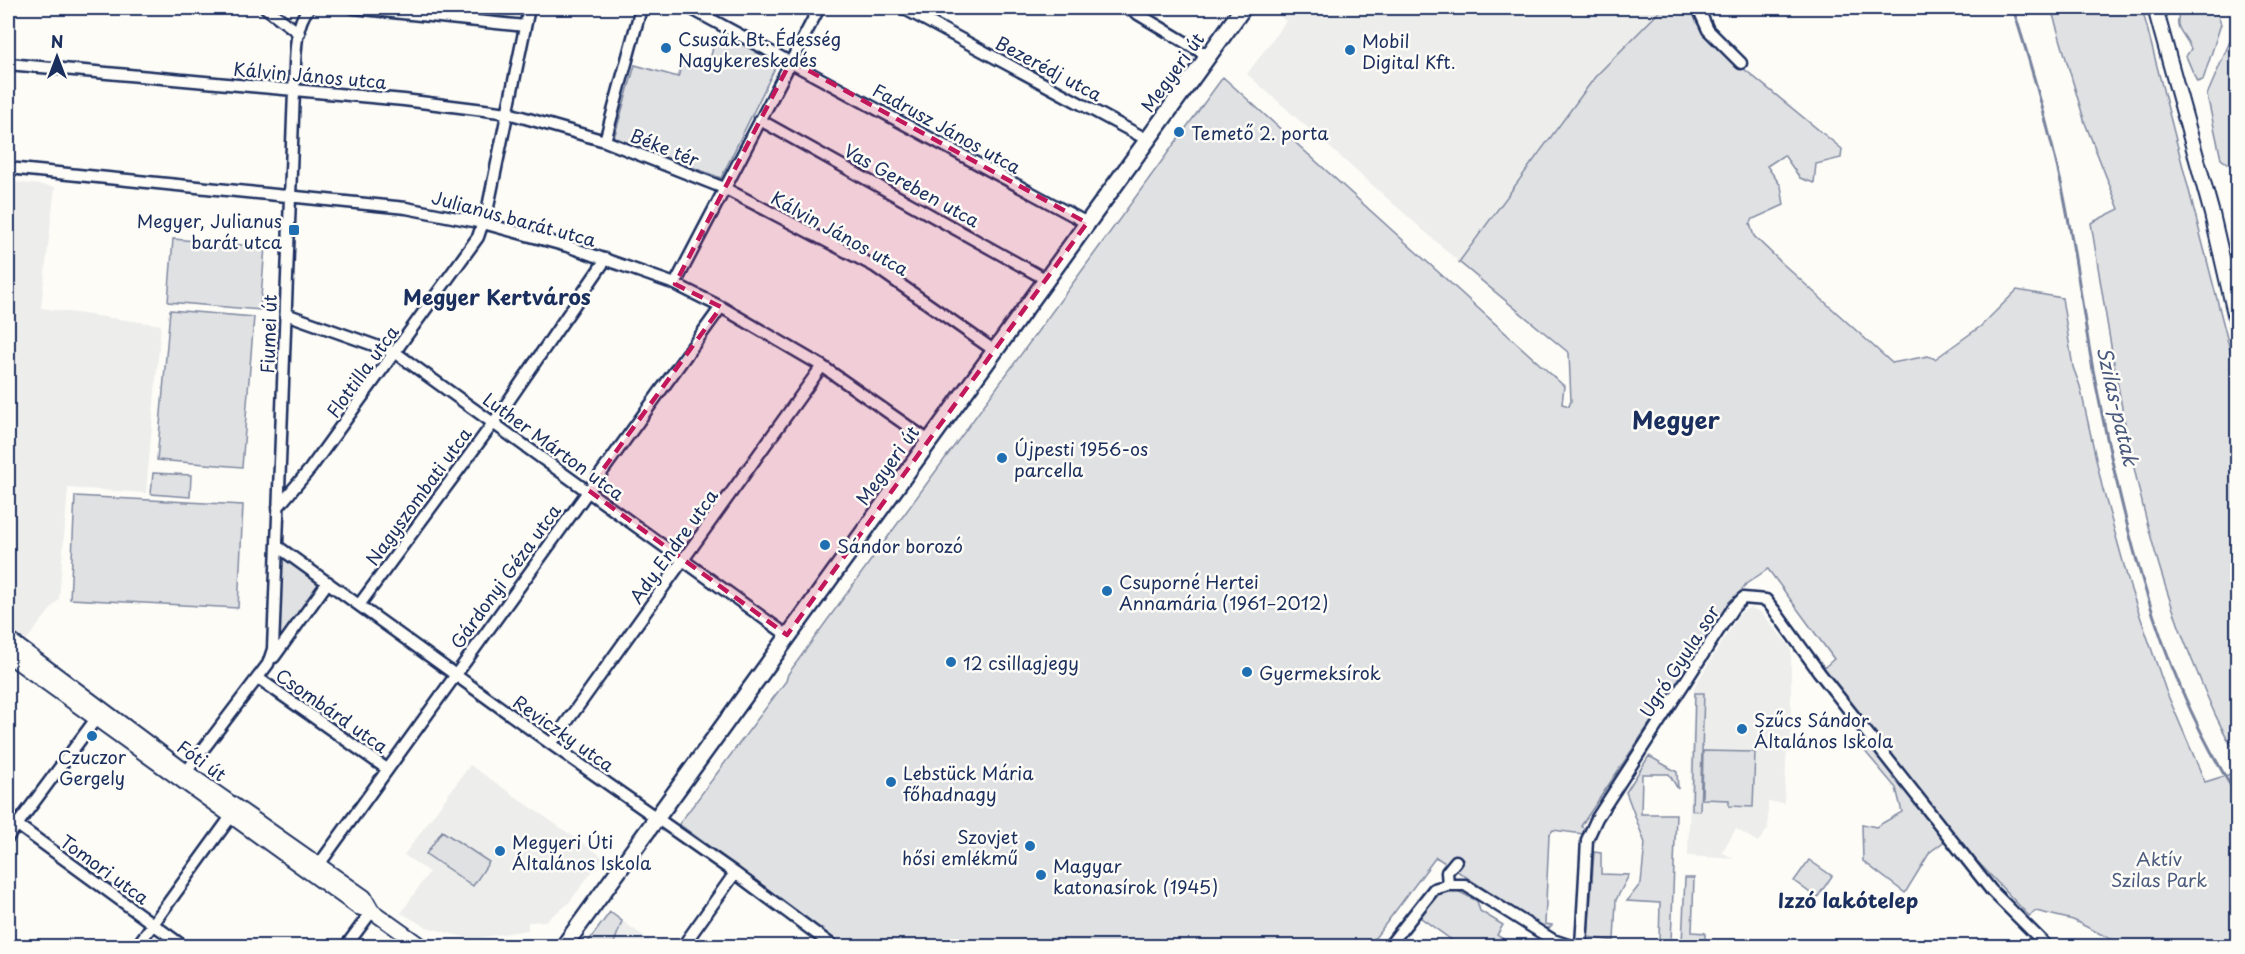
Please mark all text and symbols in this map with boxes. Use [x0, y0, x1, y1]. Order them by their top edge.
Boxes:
place label: Csusák Bt. Édesség Nagykereskedés [678, 25, 841, 73]
north arrow [27, 27, 87, 87]
street label: Megyeri út [1134, 27, 1210, 117]
place label: Mobil Digital Kft. [1362, 27, 1456, 75]
text: N [51, 29, 63, 53]
street label: Bezerédj utca [991, 29, 1108, 108]
marker: Csusák Bt. Édesség Nagykereskedés [659, 41, 673, 55]
marker: Mobil Digital Kft. [1343, 43, 1357, 57]
street label: Kálvin János utca [232, 55, 388, 95]
street label: Fadrusz János utca [868, 76, 1027, 180]
place label: Temető 2. porta [1191, 119, 1329, 146]
street label: Béke tér [627, 121, 704, 173]
marker: Temető 2. porta [1172, 125, 1186, 139]
street label: Vas Gereben utca [839, 136, 985, 234]
street label: Julianus barát utca [429, 183, 600, 253]
street label: Kálvin János utca [766, 184, 914, 282]
place label: Megyer, Julianus barát utca [137, 207, 283, 255]
marker: Megyer, Julianus barát utca [287, 223, 301, 237]
district label: Megyer Kertváros [403, 280, 591, 312]
street label: Fiumei út [253, 294, 283, 374]
street label: Flottilla utca [319, 319, 405, 423]
water label: Szilas-patak [2090, 343, 2146, 469]
street label: Luther Márton utca [478, 385, 631, 507]
district label: Megyer [1632, 401, 1721, 437]
street label: Megyeri út [849, 420, 925, 510]
street label: Nagyszombati utca [359, 421, 478, 571]
place label: Újpesti 1956-os parcella [1014, 435, 1148, 483]
marker: Újpesti 1956-os parcella [995, 451, 1009, 465]
street label: Ady Endre utca [622, 483, 724, 609]
street label: Gárdonyi Géza utca [443, 497, 567, 654]
place label: Sándor borozó [837, 532, 963, 559]
marker: Sándor borozó [818, 538, 832, 552]
place label: Csuporné Hertei Annamária (1961–2012) [1119, 568, 1329, 616]
marker: Csuporné Hertei Annamária (1961–2012) [1100, 584, 1114, 598]
street label: Ugró Gyula sor [1632, 599, 1726, 723]
place label: 12 csillagjegy [963, 649, 1079, 676]
marker: 12 csillagjegy [944, 655, 958, 669]
place label: Gyermeksírok [1259, 659, 1381, 686]
street label: Csombárd utca [270, 661, 394, 759]
marker: Gyermeksírok [1240, 665, 1254, 679]
street label: Reviczky utca [508, 688, 621, 778]
place label: Szűcs Sándor Általános Iskola [1754, 706, 1894, 754]
marker: Szűcs Sándor Általános Iskola [1735, 722, 1749, 736]
marker: Czuczor Gergely [85, 729, 99, 743]
street label: Fóti út [172, 733, 232, 787]
place label: Czuczor Gergely [58, 743, 127, 791]
place label: Lebstück Mária főhadnagy [903, 759, 1034, 807]
marker: Lebstück Mária főhadnagy [884, 775, 898, 789]
place label: Szovjet hősi emlékmű [902, 823, 1018, 871]
street label: Tomori utca [55, 828, 156, 911]
place label: Megyeri Úti Általános Iskola [512, 828, 652, 876]
marker: Szovjet hősi emlékmű [1023, 839, 1037, 853]
marker: Megyeri Úti Általános Iskola [493, 844, 507, 858]
park label: Aktív Szilas Park [2111, 845, 2207, 893]
place label: Magyar katonasírok (1945) [1053, 852, 1218, 900]
marker: Magyar katonasírok (1945) [1034, 868, 1048, 882]
district label: Izzó lakótelep [1778, 885, 1918, 915]

